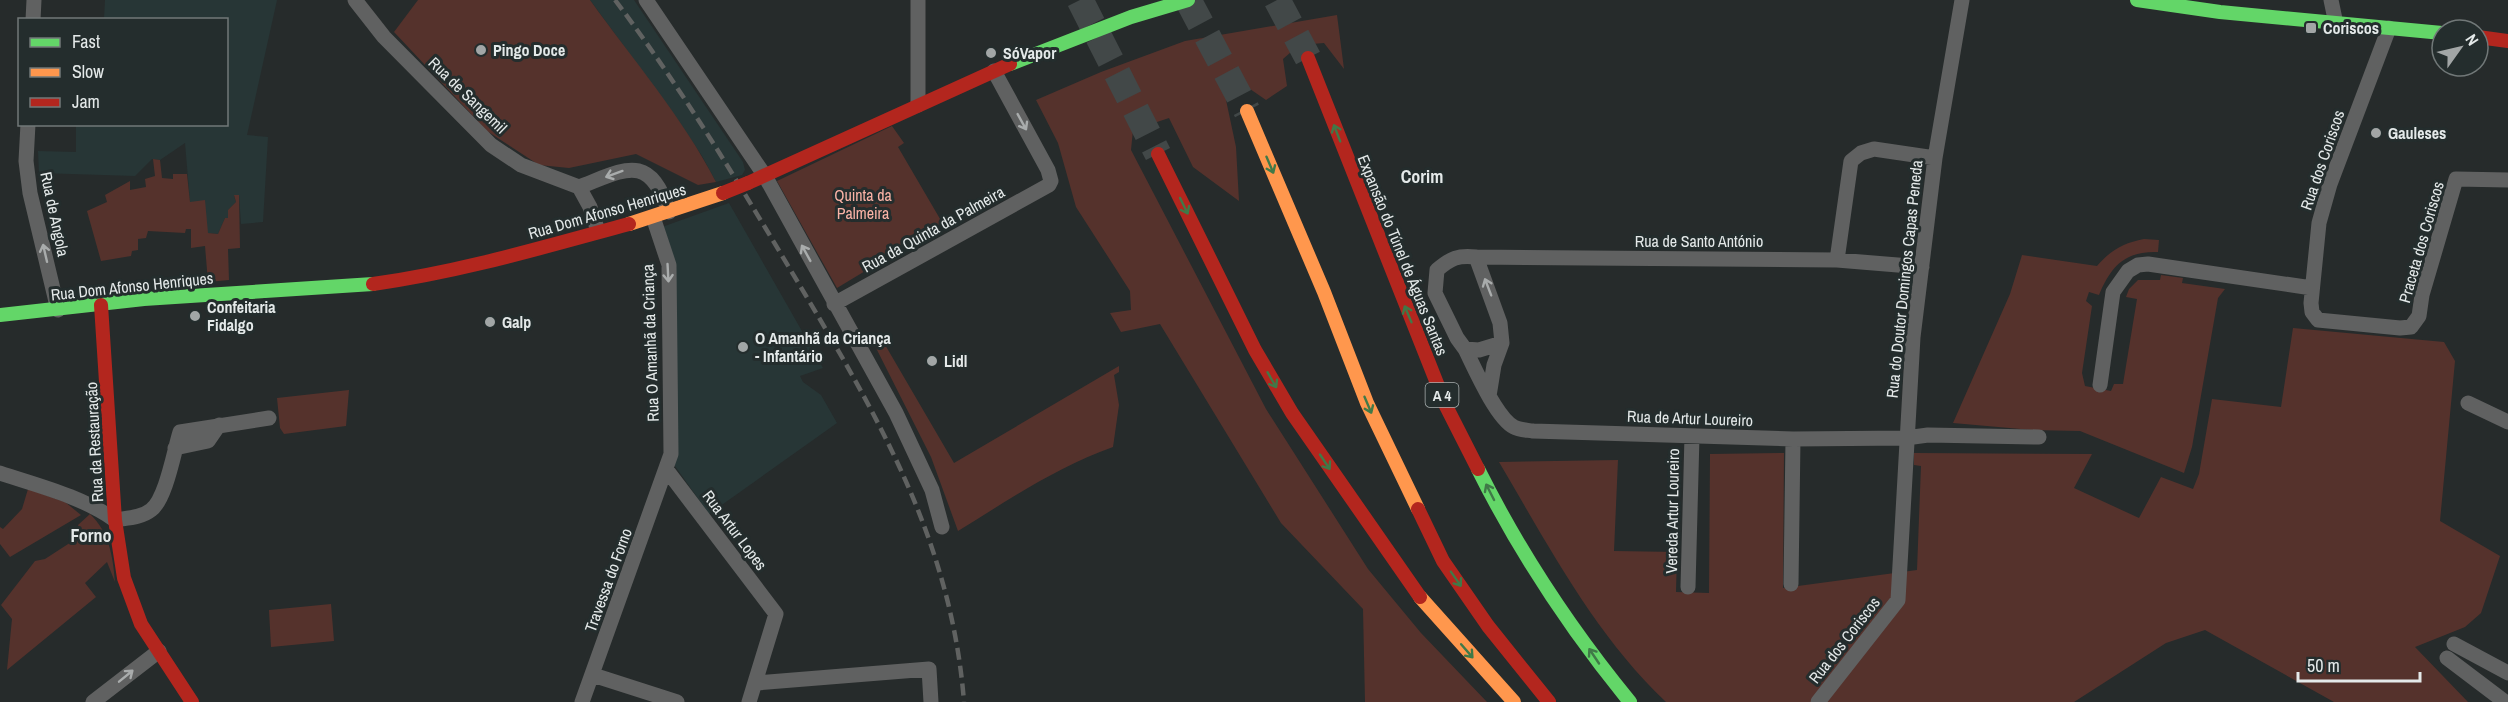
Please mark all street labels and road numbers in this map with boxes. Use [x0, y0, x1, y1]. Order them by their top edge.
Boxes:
street label: Rua de Sangemil [424, 52, 512, 138]
street label: Rua dos Coriscos [2295, 107, 2349, 213]
street label: Expansão do Túnel de Águas Santas [1353, 151, 1453, 359]
street label: Rua do Doutor Domingos Capas Peneda [1881, 158, 1928, 399]
street label: Rua de Angola [35, 170, 75, 259]
street label: Rua Dom Afonso Henriques [525, 178, 689, 244]
street label: Praceta dos Coriscos [2393, 179, 2449, 305]
street label: Rua da Quinta da Palmeira [858, 180, 1009, 277]
street label: Rua de Santo António [1635, 230, 1763, 252]
street label: Rua O Amanhã da Criança [636, 263, 664, 422]
street label: Rua Dom Afonso Henriques [50, 267, 214, 305]
street label: Rua da Restauração [80, 381, 108, 503]
road number: A 4 [1426, 383, 1458, 407]
street label: Rua de Artur Loureiro [1627, 405, 1753, 431]
street label: Vereda Artur Loureiro [1660, 448, 1684, 574]
street label: Rua Artur Lopes [698, 486, 772, 574]
street label: Travessa do Forno [579, 525, 637, 635]
street label: Rua dos Coriscos [1803, 592, 1885, 688]

